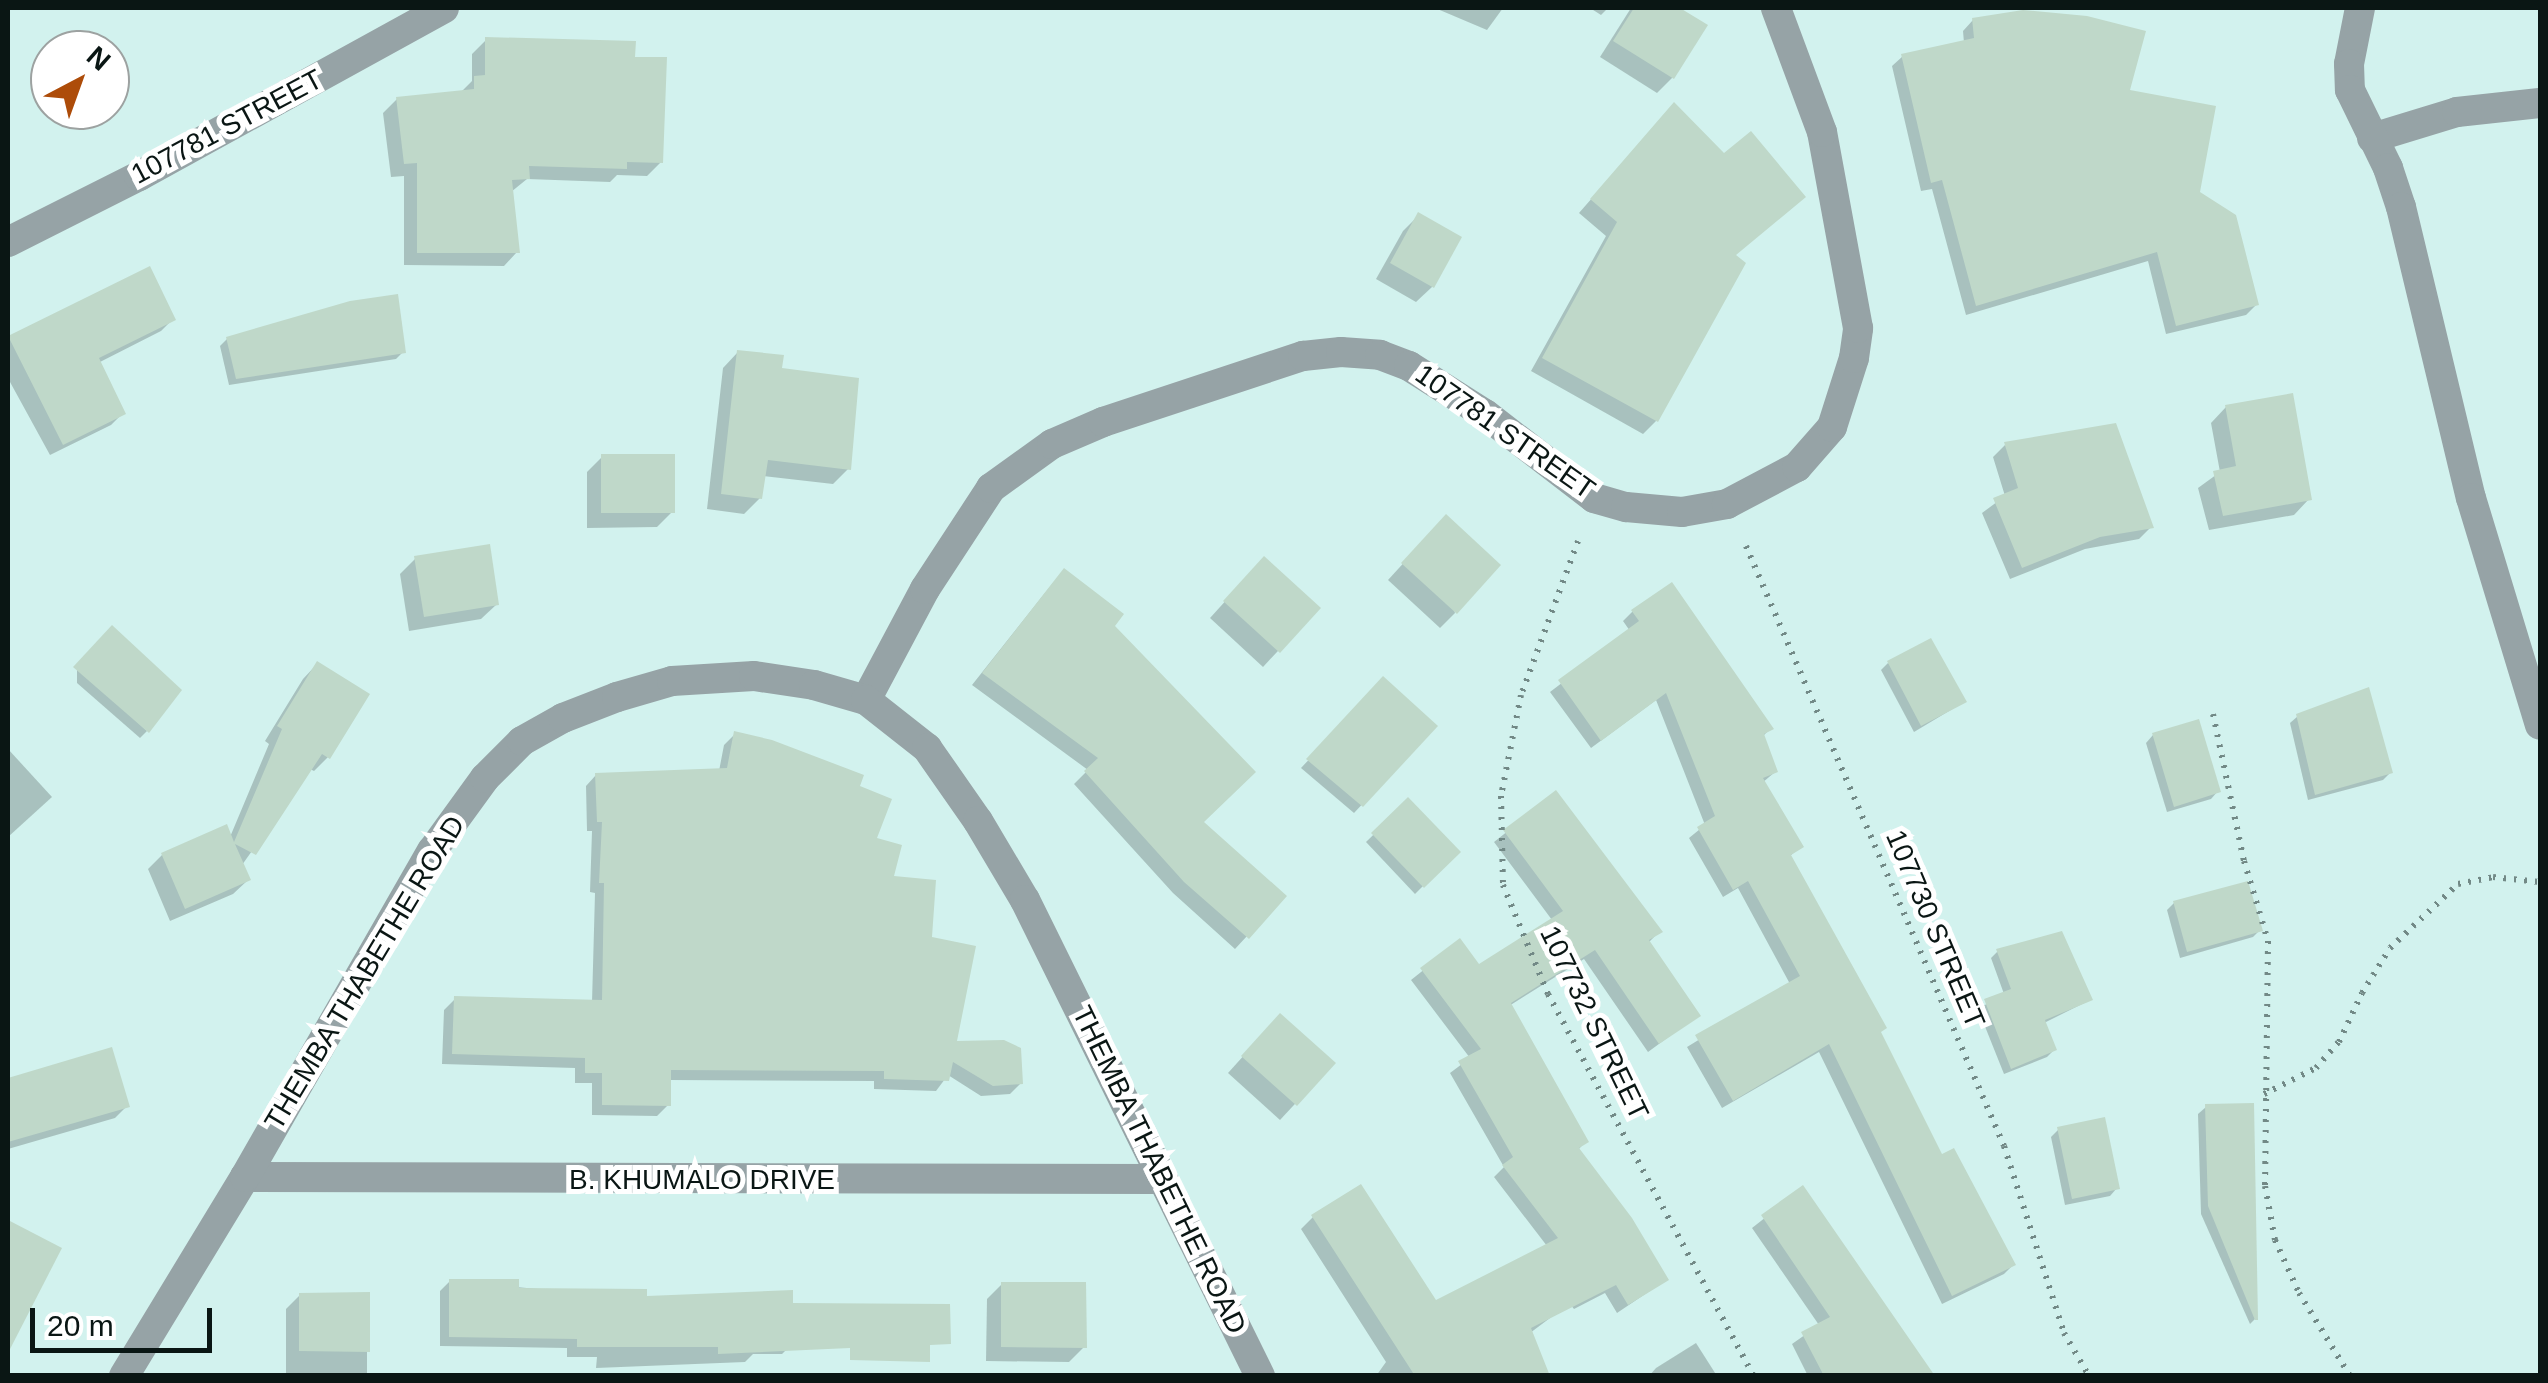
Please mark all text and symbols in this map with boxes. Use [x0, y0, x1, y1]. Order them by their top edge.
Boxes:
north arrow [30, 30, 130, 130]
text: N [81, 40, 116, 77]
street label: 107781 STREET [126, 62, 328, 192]
street label: 107781 STREET [1409, 358, 1601, 506]
street label: THEMBA THABETHE ROAD [257, 809, 473, 1137]
street label: 107730 STREET [1878, 825, 1992, 1033]
street label: 107732 STREET [1533, 921, 1655, 1125]
street label: THEMBA THABETHE ROAD [1064, 1000, 1254, 1340]
street label: B. KHUMALO DRIVE [569, 1163, 835, 1197]
scale bar [35, 1288, 218, 1350]
text: 20 m [47, 1309, 114, 1342]

